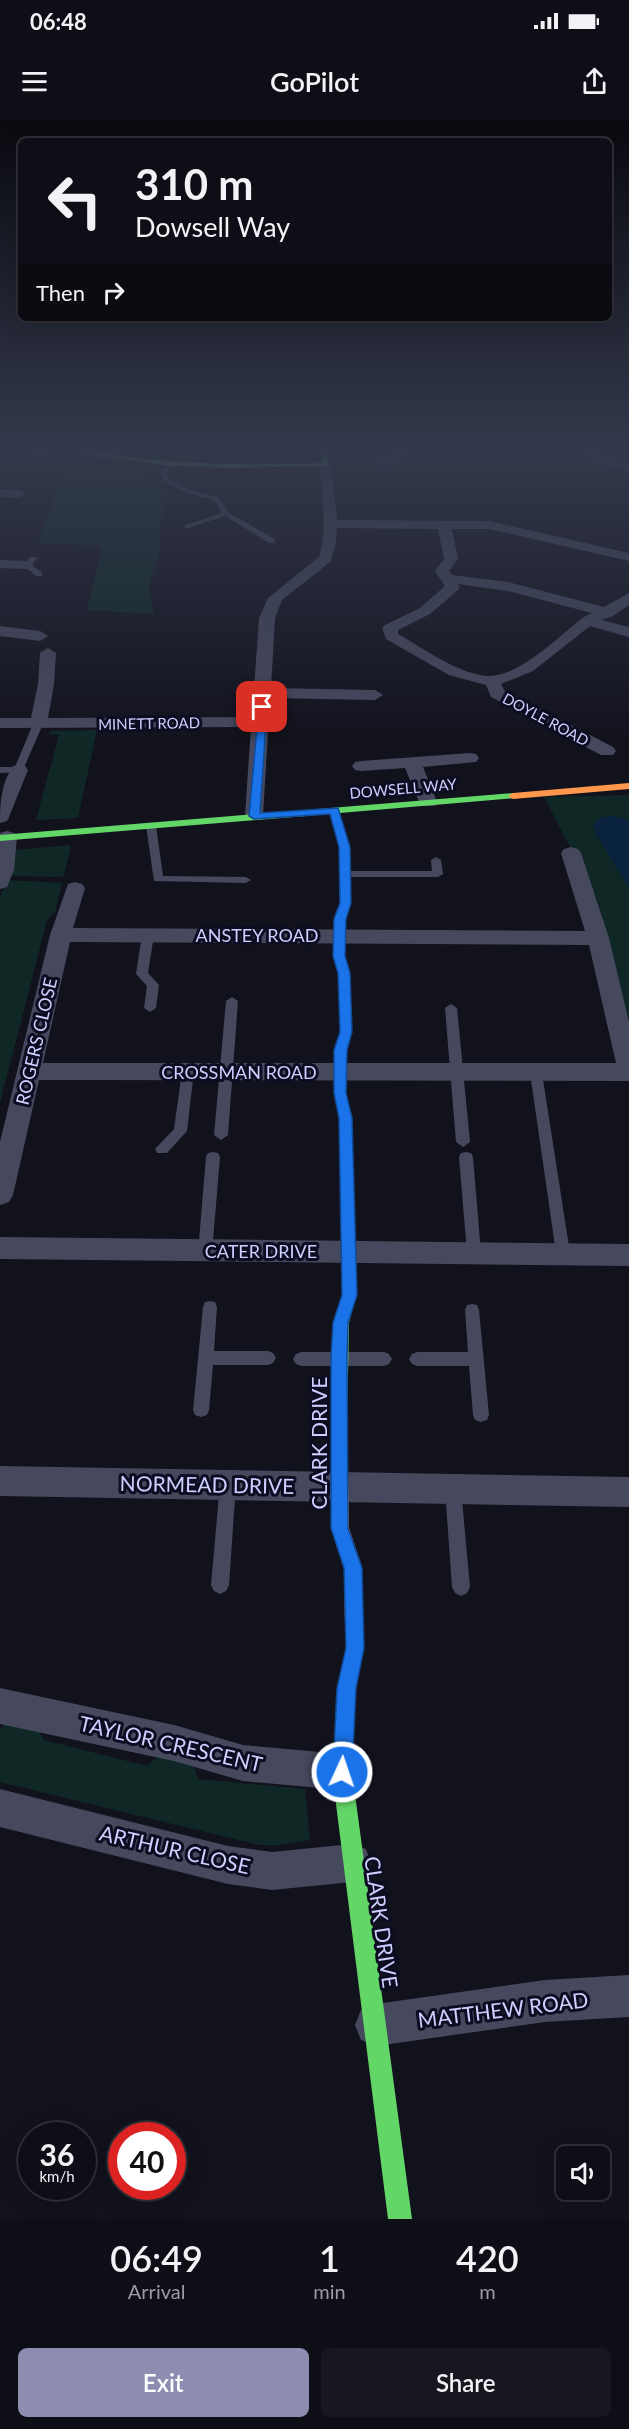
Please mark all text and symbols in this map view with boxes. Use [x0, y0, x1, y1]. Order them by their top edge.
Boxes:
text: 06:48 [30, 8, 87, 35]
icon: menu [18, 65, 51, 98]
text: GoPilot [270, 65, 359, 98]
icon: share [578, 65, 611, 98]
text: 310 m [135, 159, 253, 209]
icon: left [36, 162, 114, 240]
text: Dowsell Way [135, 210, 290, 243]
icon: right [97, 276, 130, 309]
text: Then [36, 279, 85, 306]
pin [236, 681, 287, 732]
street label: DOYLE ROAD [500, 689, 592, 749]
icon: arrive [245, 690, 278, 723]
street label: MINETT ROAD [98, 713, 200, 733]
street label: DOWSELL WAY [349, 774, 458, 802]
street label: ANSTEY ROAD [196, 924, 318, 946]
street label: ROGERS CLOSE [11, 975, 61, 1107]
street label: CROSSMAN ROAD [161, 1061, 317, 1083]
street label: CATER DRIVE [205, 1240, 317, 1262]
street label: CLARK DRIVE [306, 1377, 331, 1509]
street label: NORMEAD DRIVE [120, 1470, 294, 1498]
street label: TAYLOR CRESCENT [77, 1710, 266, 1776]
position arrow [310, 1740, 374, 1804]
street label: ARTHUR CLOSE [97, 1820, 253, 1878]
street label: CLARK DRIVE [360, 1854, 404, 1990]
street label: MATTHEW ROAD [416, 1986, 590, 2032]
speed limit sign: 40 [108, 2122, 186, 2200]
text: 36 [40, 2136, 74, 2172]
map controls [556, 2146, 610, 2200]
button: sound [556, 2146, 610, 2200]
text: km/h [39, 2167, 75, 2185]
text: 06:49 [110, 2236, 203, 2280]
text: 1 [319, 2236, 340, 2280]
text: 420 [456, 2236, 519, 2280]
text: Arrival [128, 2279, 185, 2303]
text: min [313, 2279, 346, 2303]
text: m [479, 2279, 496, 2303]
button: Exit [18, 2348, 309, 2417]
button: Share [321, 2348, 611, 2417]

